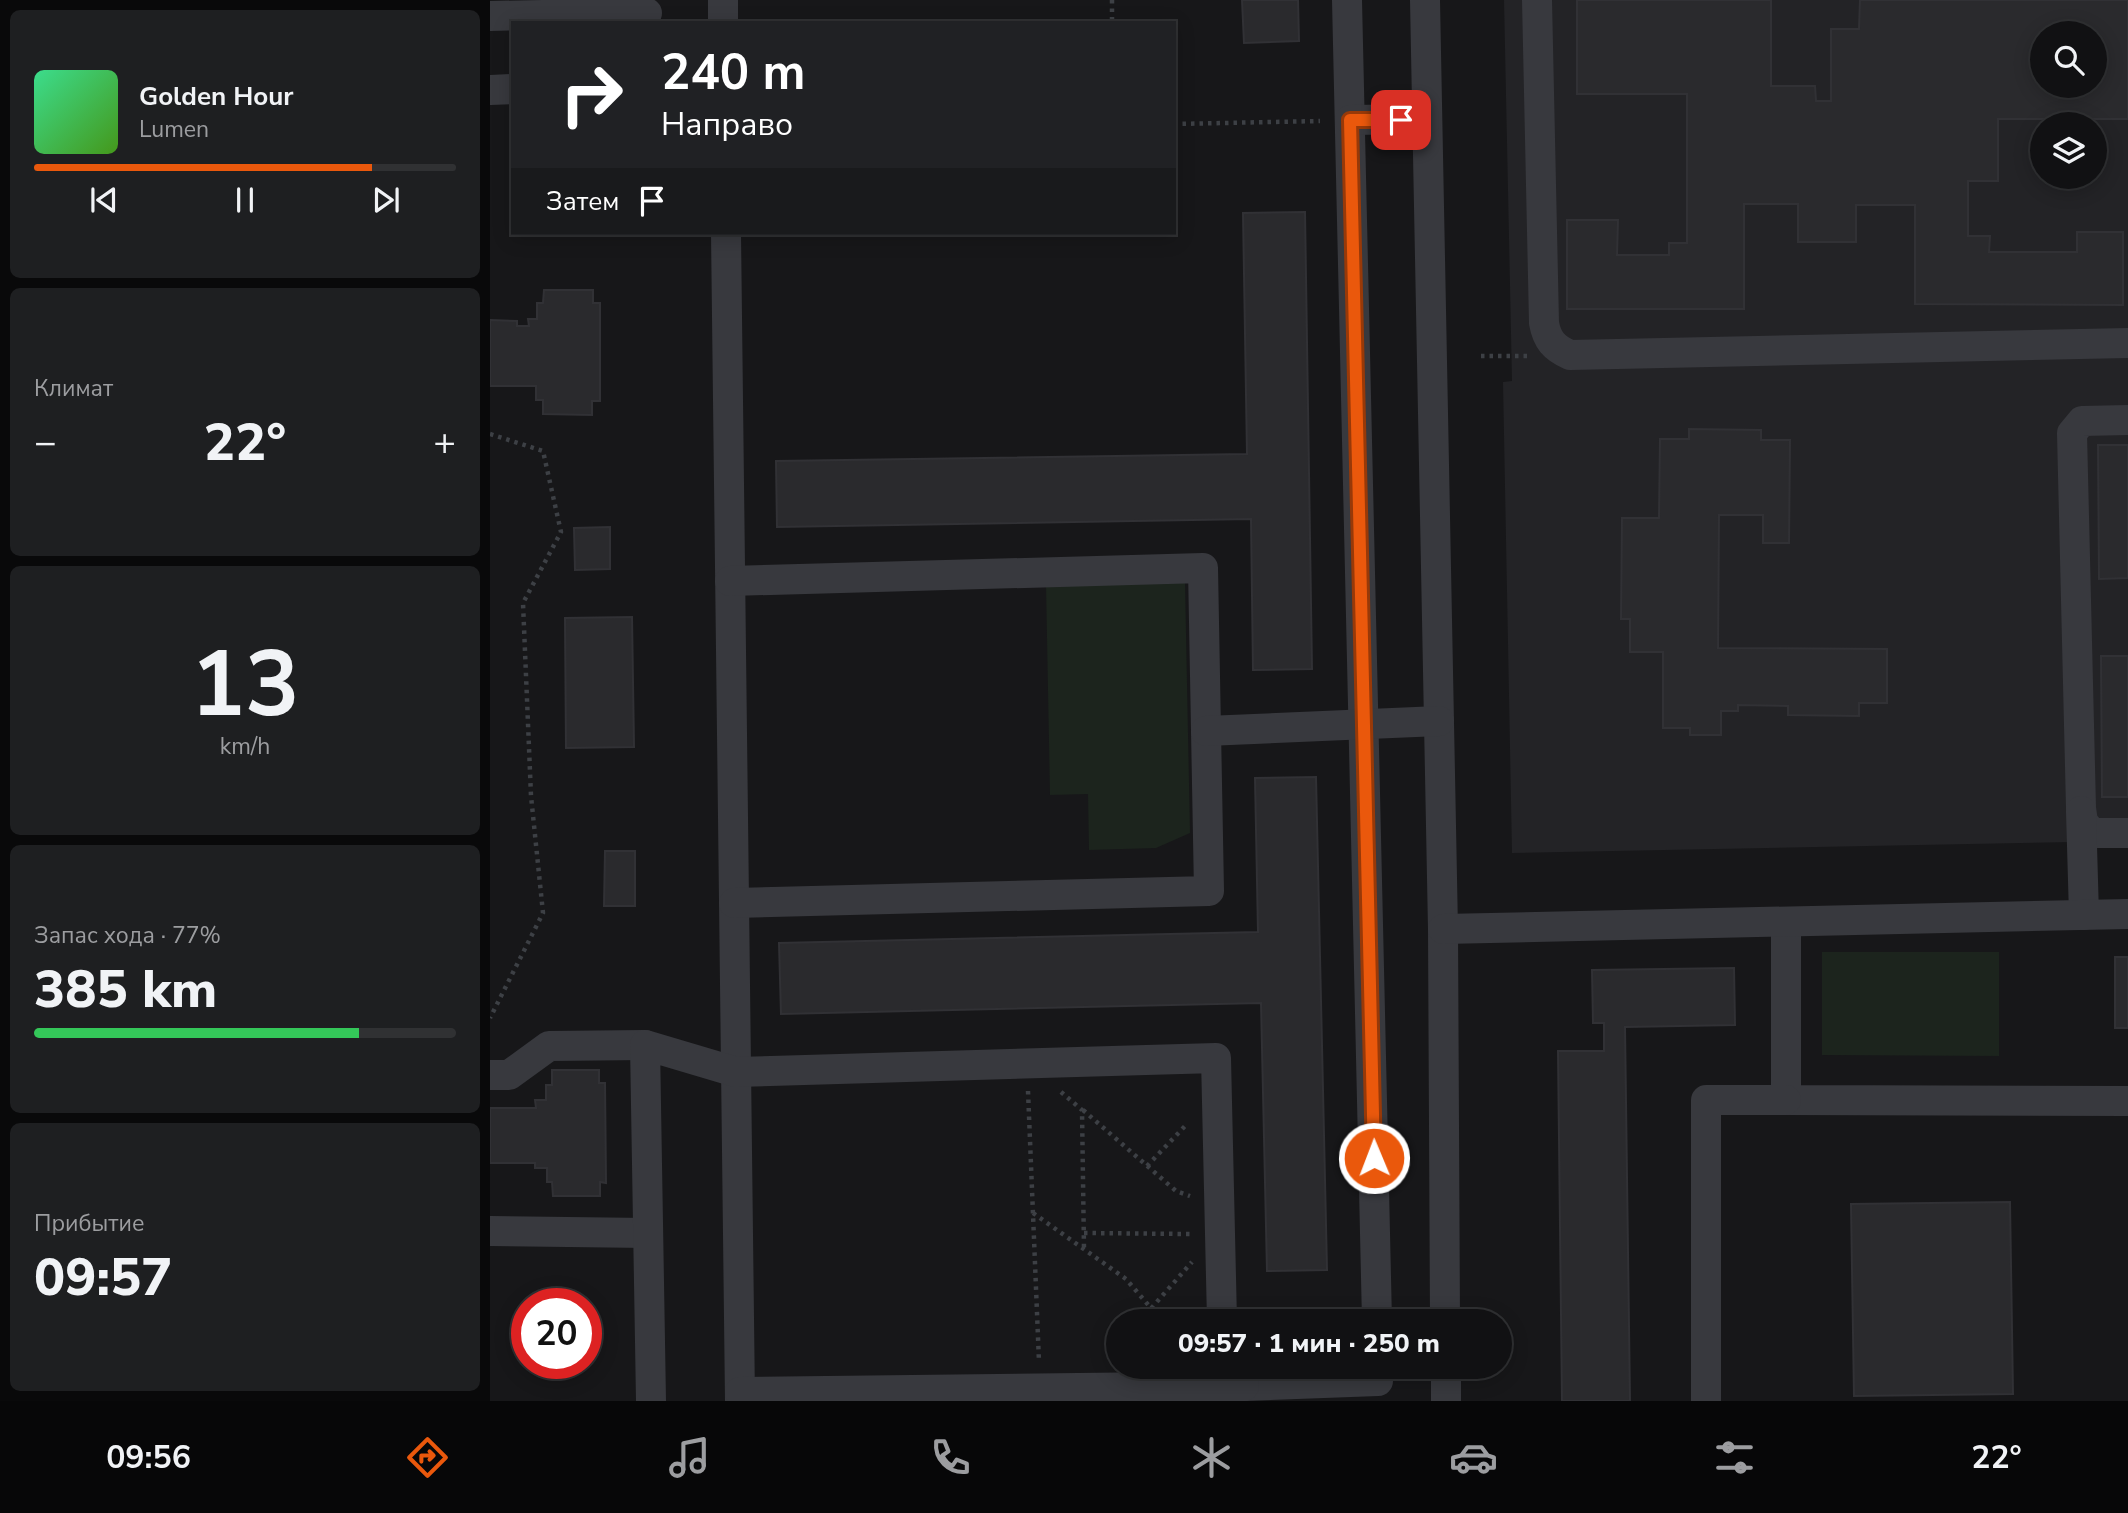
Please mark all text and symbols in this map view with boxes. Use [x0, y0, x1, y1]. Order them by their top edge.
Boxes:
map controls [2030, 21, 2107, 189]
button: search [2030, 21, 2107, 98]
text: 240 m [661, 39, 805, 106]
icon: right [546, 49, 637, 140]
text: Golden Hour [139, 79, 294, 114]
pin [1371, 90, 1431, 150]
icon: arrive [1382, 101, 1420, 139]
text: Направо [661, 103, 793, 146]
button: layers [2030, 112, 2107, 189]
text: Lumen [139, 114, 209, 145]
icon: previous [85, 181, 123, 219]
icon: pause [226, 181, 264, 219]
icon: next [367, 181, 405, 219]
icon: arrive [633, 182, 671, 220]
text: Затем [546, 184, 619, 219]
text: Климат [34, 373, 113, 404]
text: 22° [204, 407, 286, 478]
text: − [34, 417, 57, 468]
text: + [433, 417, 456, 468]
text: 13 [190, 623, 300, 747]
text: km/h [220, 731, 270, 762]
text: Запас хода · 77% [34, 920, 221, 951]
text: 385 km [34, 954, 217, 1025]
position arrow [1337, 1121, 1411, 1195]
text: Прибытие [34, 1208, 144, 1239]
text: 09:57 [34, 1242, 172, 1313]
speed limit sign: 20 [511, 1288, 602, 1379]
text: 09:57 · 1 мин · 250 m [1178, 1326, 1440, 1361]
icon: directions [403, 1433, 452, 1482]
icon: music [665, 1433, 714, 1482]
icon: phone [926, 1433, 975, 1482]
icon: climate [1187, 1433, 1236, 1482]
icon: car [1449, 1433, 1498, 1482]
icon: filters [1710, 1433, 1759, 1482]
text: 09:56 [106, 1436, 191, 1479]
text: 22° [1971, 1436, 2022, 1479]

